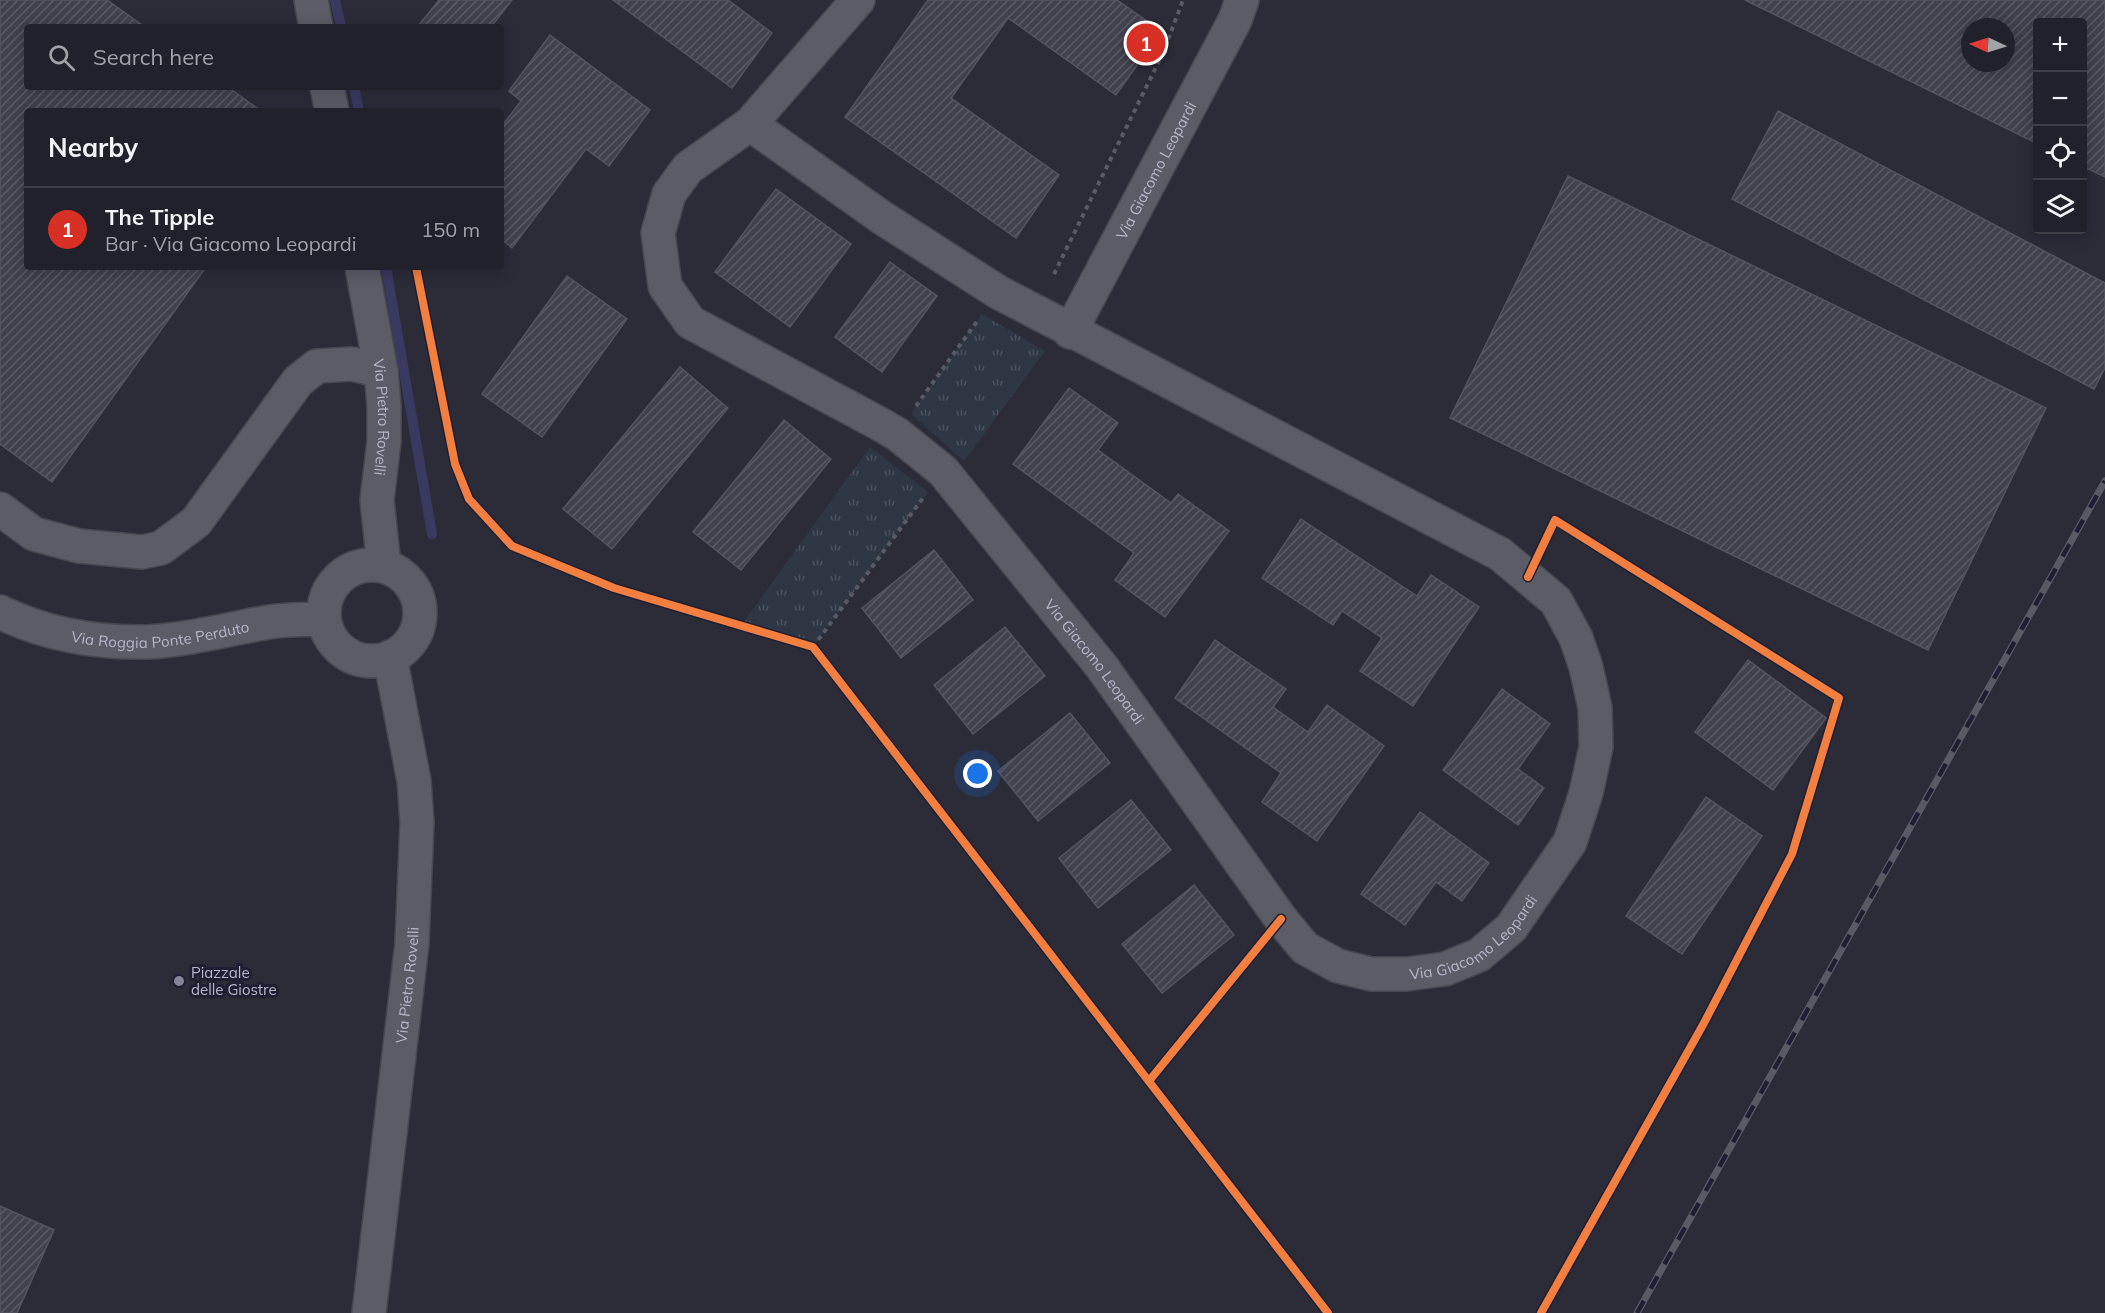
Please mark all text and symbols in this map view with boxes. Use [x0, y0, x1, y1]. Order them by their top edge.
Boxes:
north arrow [1961, 18, 2015, 72]
map controls [2033, 18, 2087, 234]
button: + [2033, 18, 2087, 72]
pin: 1 [1126, 20, 1166, 66]
search box [24, 24, 504, 90]
icon: search [45, 41, 78, 74]
text: Search here [93, 43, 214, 71]
button: − [2033, 72, 2087, 126]
street label: Via Giacomo Leopardi [1111, 98, 1200, 242]
button: locate [2033, 126, 2087, 180]
text: Nearby [48, 131, 138, 164]
button: layers [2033, 180, 2087, 234]
text: The Tipple [105, 203, 214, 231]
text: 1 [62, 217, 74, 242]
text: 150 m [421, 217, 480, 242]
text: Bar · Via Giacomo Leopardi [105, 231, 357, 256]
street label: Via Pietro Rovelli [369, 357, 394, 477]
street label: Via Giacomo Leopardi [1041, 595, 1149, 728]
street label: Via Roggia Ponte Perduto [70, 616, 251, 652]
your location [963, 759, 992, 788]
street label: Via Giacomo Leopardi [1408, 891, 1541, 983]
street label: Via Pietro Rovelli [391, 927, 422, 1044]
place label: Piazzale delle Giostre [191, 963, 277, 999]
marker: Piazzale delle Giostre [172, 974, 186, 988]

